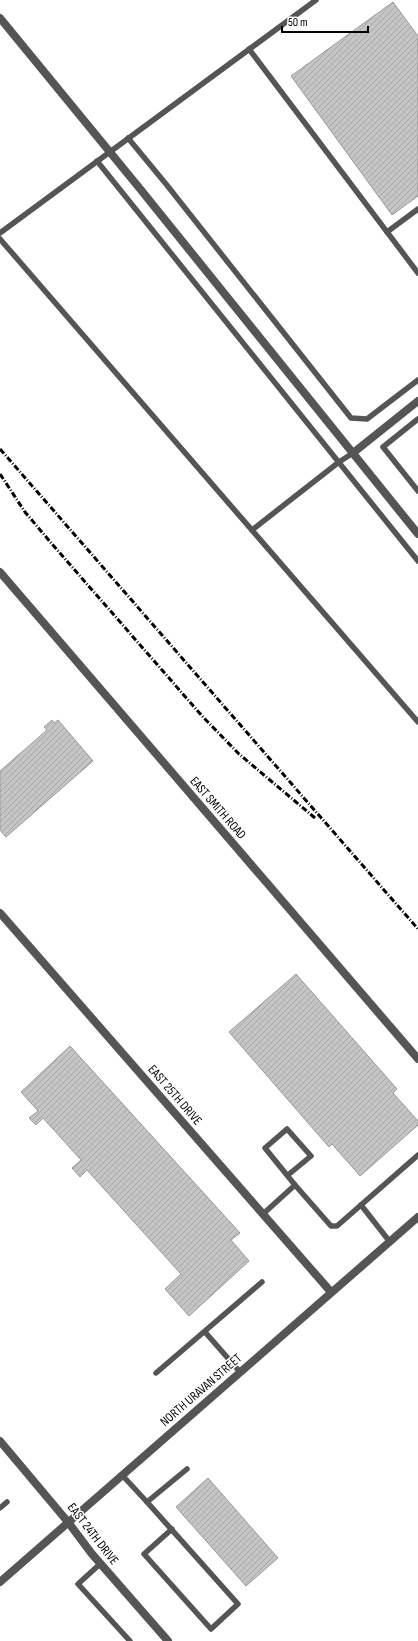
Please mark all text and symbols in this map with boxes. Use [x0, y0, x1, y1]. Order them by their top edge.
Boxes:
scale bar [282, 8, 368, 34]
text: 50 m [288, 15, 308, 30]
street label: EAST SMITH ROAD [186, 773, 250, 843]
street label: EAST 25TH DRIVE [145, 1062, 205, 1128]
street label: NORTH URAVAN STREET [157, 1350, 245, 1430]
street label: EAST 24TH DRIVE [64, 1500, 122, 1568]

